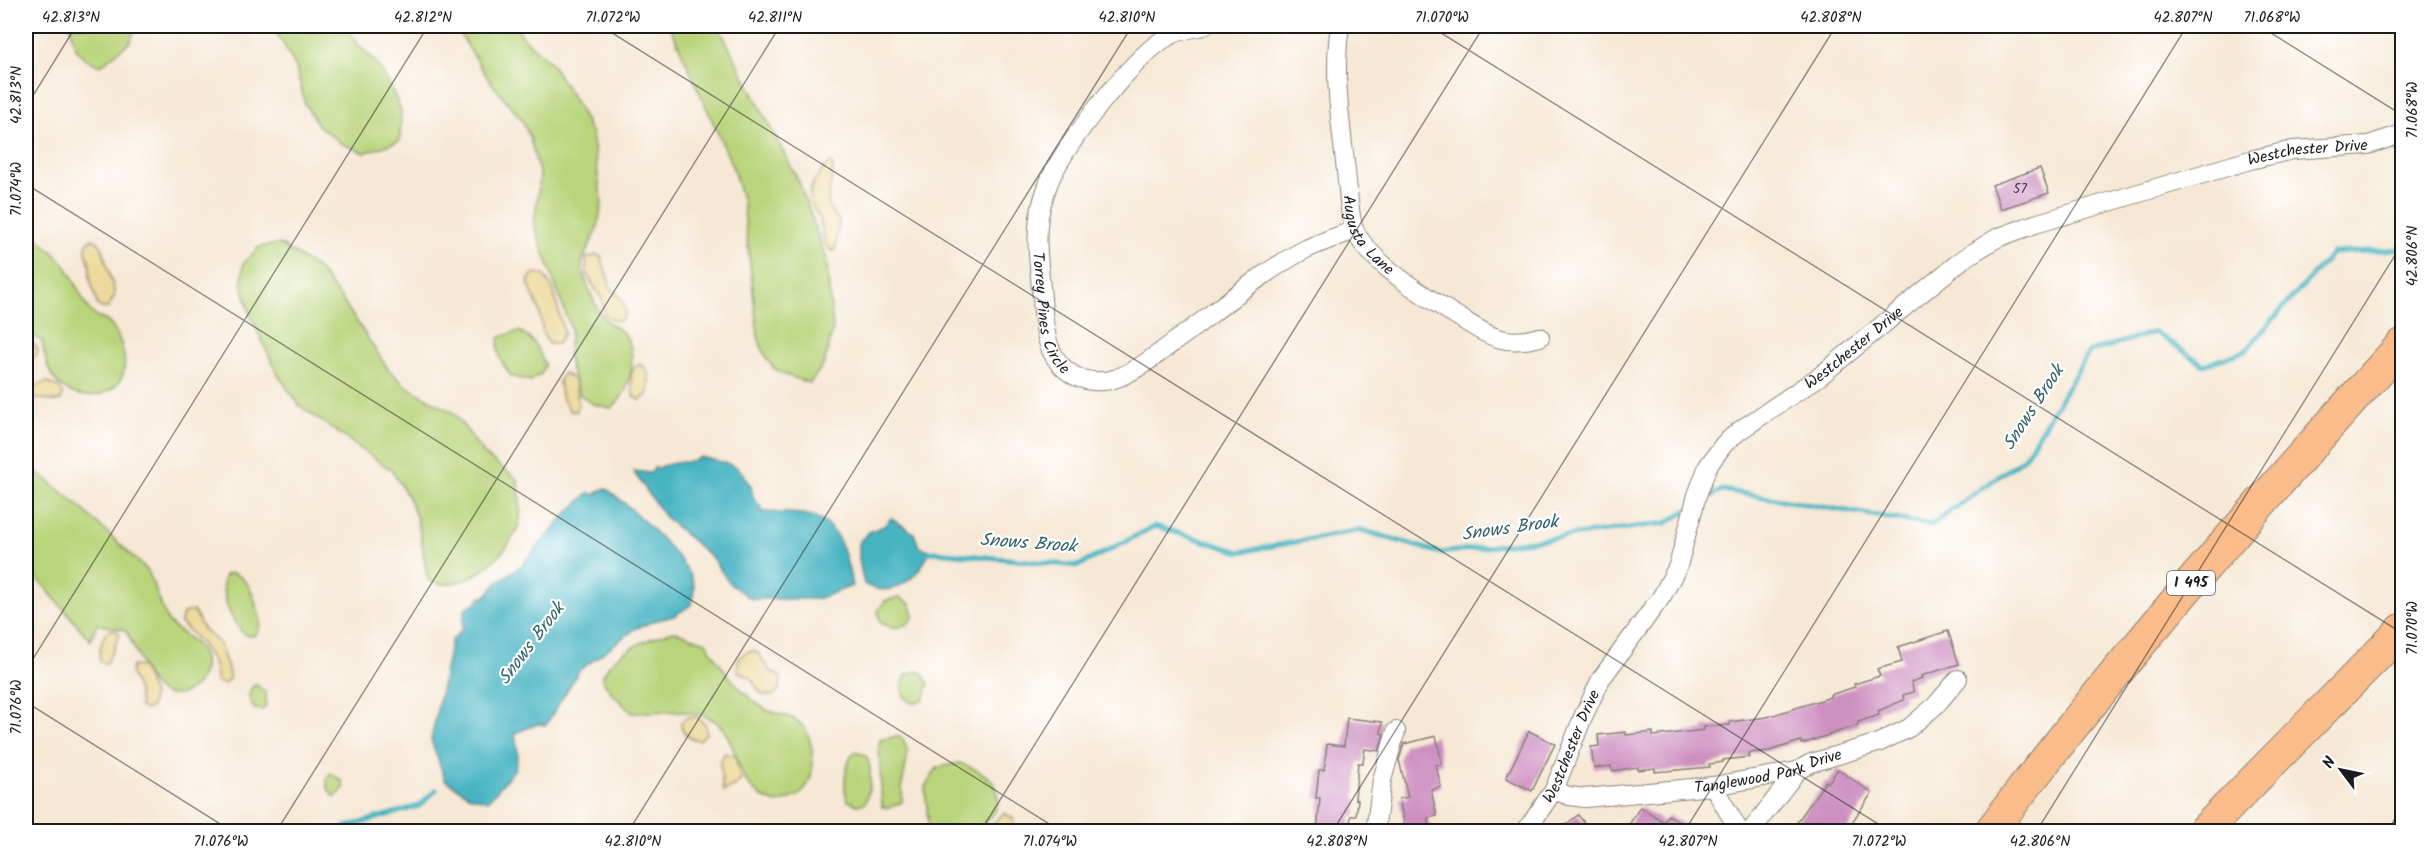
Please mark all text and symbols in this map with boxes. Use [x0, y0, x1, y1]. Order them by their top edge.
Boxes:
text: 42.813°N [42, 6, 100, 30]
text: 42.812°N [394, 6, 452, 30]
text: 71.072°W [585, 6, 641, 30]
text: 42.811°N [748, 6, 802, 30]
text: 42.810°N [1098, 6, 1156, 30]
text: 71.070°W [1415, 6, 1469, 30]
text: 42.808°N [1800, 6, 1862, 30]
text: 42.807°N [2153, 6, 2213, 30]
text: 71.068°W [2244, 6, 2301, 30]
text: 42.813°N [5, 66, 29, 124]
text: 71.068°W [2401, 81, 2425, 138]
street label: Westchester Drive [2245, 133, 2368, 173]
text: 71.074°W [5, 161, 29, 216]
house number: 57 [2013, 178, 2028, 200]
street label: Augusta Lane [1336, 194, 1400, 281]
text: 42.806°N [2401, 226, 2425, 286]
street label: Torrey Pines Circle [1025, 251, 1076, 381]
street label: Westchester Drive [1799, 300, 1909, 396]
water label: Snows Brook [1996, 358, 2074, 456]
water label: Snows Brook [1460, 508, 1562, 550]
water label: Snows Brook [979, 526, 1080, 562]
road number: I 495 [2167, 571, 2215, 595]
water label: Snows Brook [491, 595, 574, 691]
text: 71.070°W [2401, 601, 2425, 655]
text: 71.076°W [5, 679, 29, 734]
street label: Westchester Drive [1536, 686, 1607, 808]
north arrow [2311, 740, 2371, 800]
street label: Tanglewood Park Drive [1693, 742, 1845, 800]
text: N [2316, 752, 2343, 774]
text: 71.076°W [194, 830, 249, 854]
text: 42.810°N [604, 830, 662, 854]
text: 71.074°W [1023, 830, 1078, 854]
text: 42.808°N [1306, 830, 1368, 854]
text: 42.807°N [1658, 830, 1718, 854]
text: 71.072°W [1851, 830, 1907, 854]
text: 42.806°N [2010, 830, 2070, 854]

